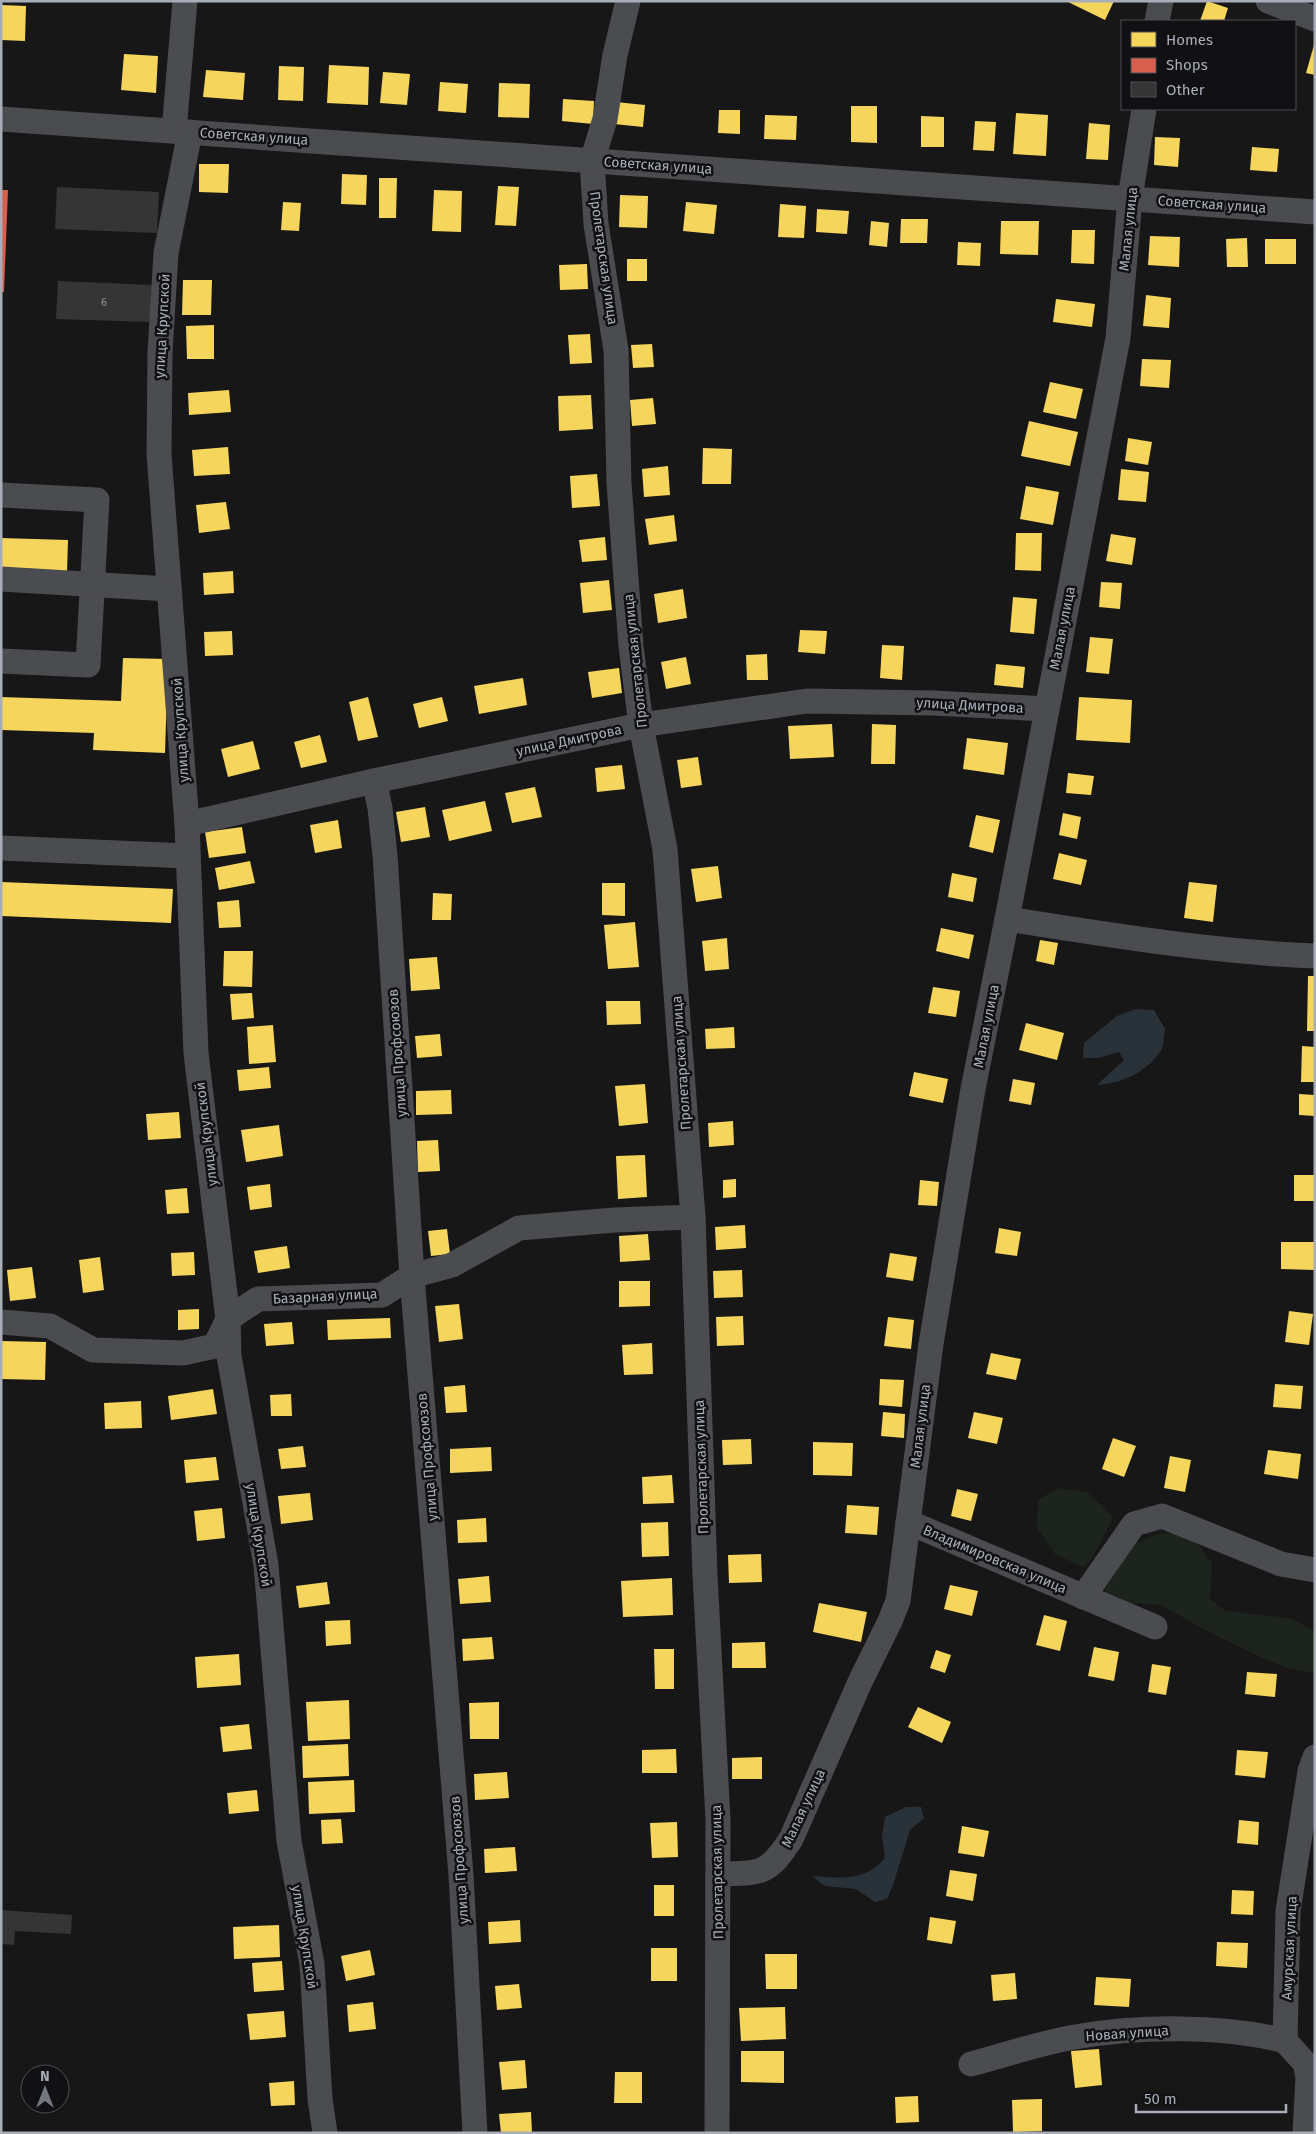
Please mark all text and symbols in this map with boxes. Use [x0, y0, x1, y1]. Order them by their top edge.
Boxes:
legend [1121, 20, 1296, 110]
text: Homes [1166, 31, 1213, 49]
text: Shops [1166, 56, 1208, 74]
text: Other [1166, 81, 1205, 99]
street label: Советская улица [199, 124, 309, 149]
street label: Советская улица [603, 153, 713, 178]
street label: Малая улица [1116, 186, 1141, 272]
street label: Пролетарская улица [586, 190, 621, 326]
street label: Советская улица [1157, 192, 1267, 217]
street label: улица Крупской [151, 273, 174, 379]
house number: 6 [101, 296, 107, 309]
street label: Малая улица [1046, 585, 1079, 671]
street label: Пролетарская улица [620, 593, 651, 729]
street label: улица Крупской [168, 677, 193, 783]
street label: улица Дмитрова [916, 694, 1024, 717]
street label: улица Дмитрова [515, 721, 623, 760]
street label: Малая улица [970, 983, 1003, 1069]
street label: улица Профсоюзов [385, 988, 410, 1118]
street label: Пролетарская улица [668, 995, 695, 1131]
street label: улица Крупской [192, 1081, 221, 1187]
street label: Базарная улица [272, 1285, 378, 1308]
street label: Малая улица [907, 1383, 934, 1469]
street label: улица Профсоюзов [413, 1392, 442, 1522]
street label: Пролетарская улица [691, 1399, 712, 1535]
street label: улица Крупской [242, 1482, 275, 1588]
street label: Владимировская улица [920, 1521, 1069, 1597]
street label: Малая улица [778, 1766, 829, 1850]
street label: улица Профсоюзов [447, 1795, 472, 1925]
street label: Пролетарская улица [708, 1805, 727, 1939]
street label: улица Крупской [288, 1884, 321, 1990]
street label: Амурская улица [1278, 1895, 1301, 2001]
street label: Новая улица [1085, 2022, 1169, 2045]
north arrow [20, 2064, 70, 2114]
text: N [40, 2068, 50, 2085]
scale bar [1136, 2082, 1286, 2114]
text: 50 m [1144, 2090, 1177, 2108]

